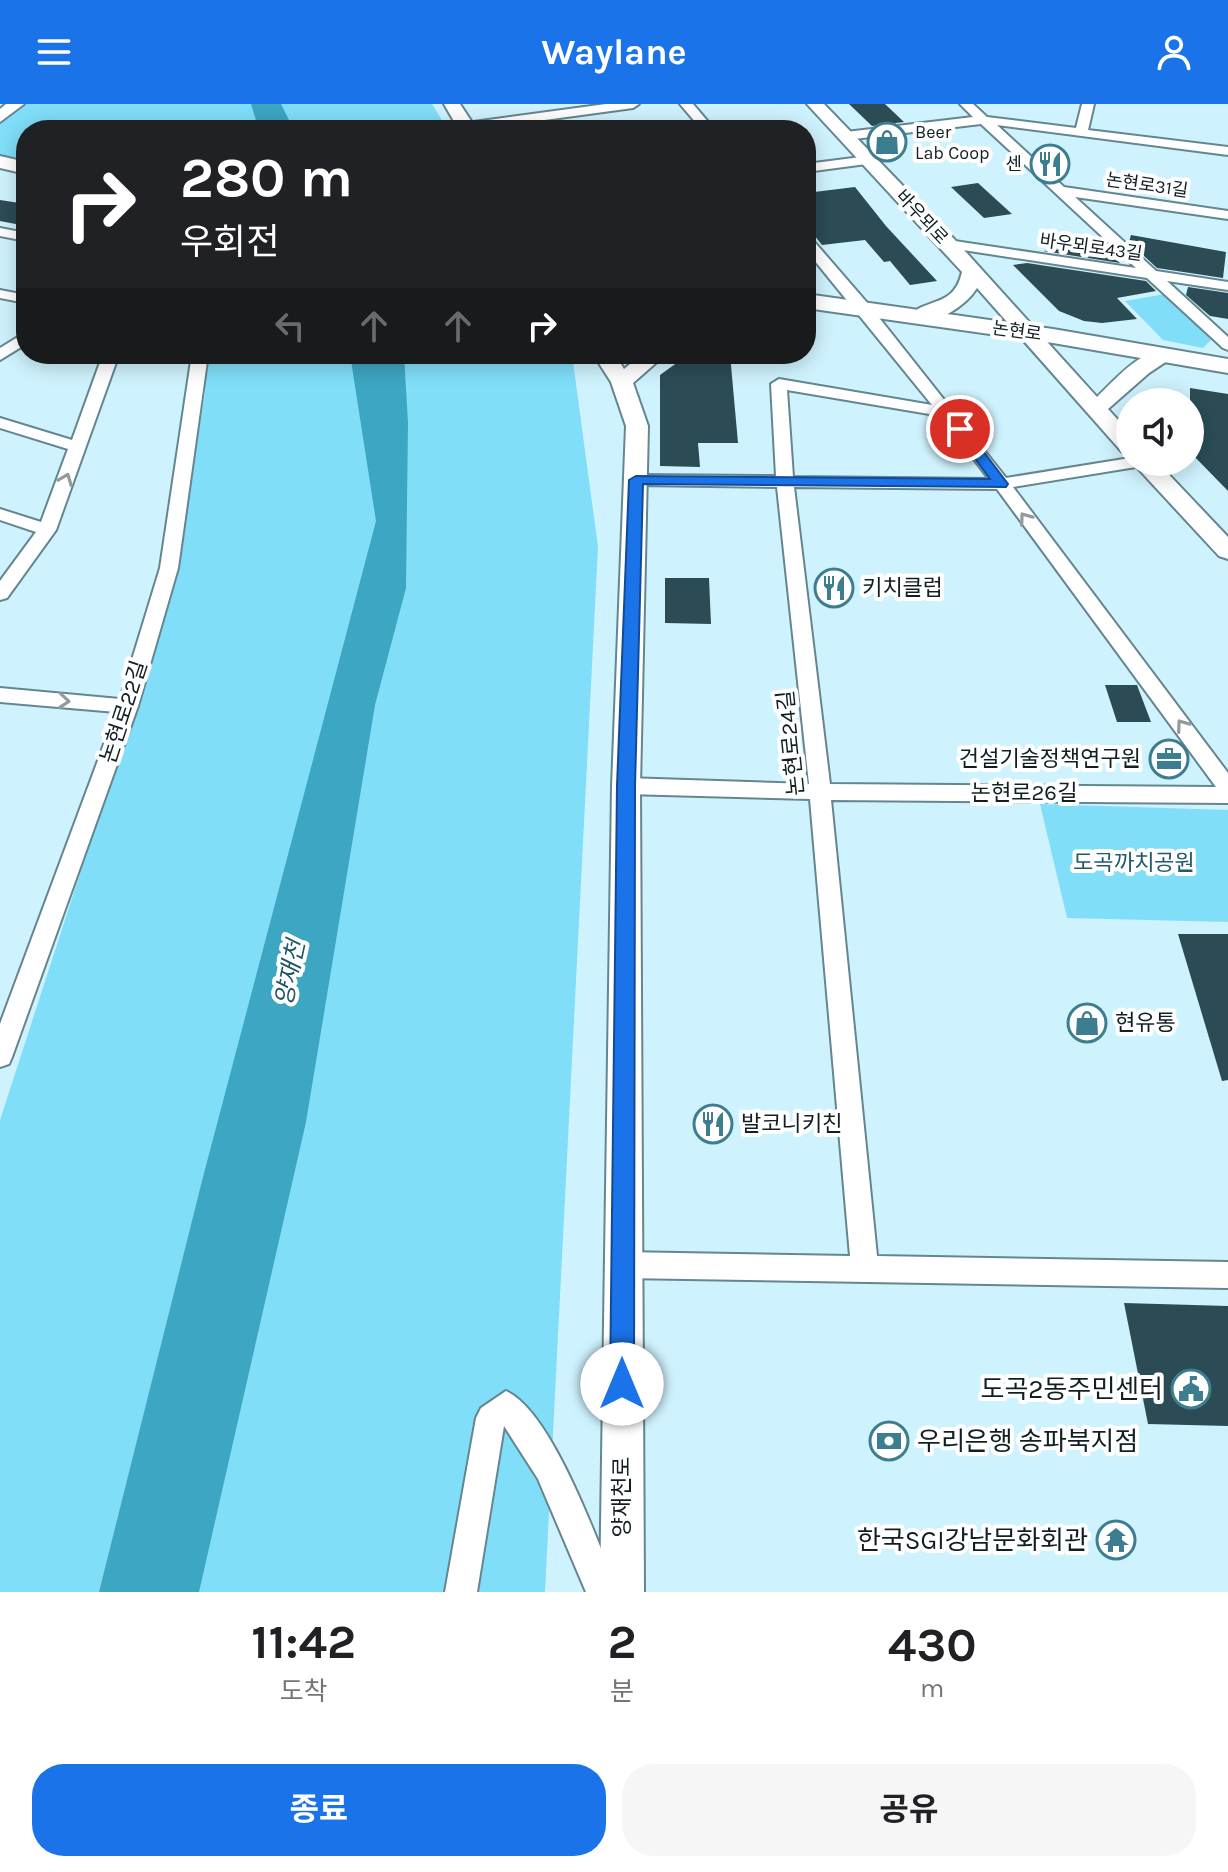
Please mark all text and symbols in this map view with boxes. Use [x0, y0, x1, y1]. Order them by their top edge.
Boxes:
icon: menu [32, 30, 76, 74]
icon: person [1152, 30, 1196, 74]
text: Waylane [541, 31, 687, 73]
shop icon: Beer Lab Coop [866, 121, 908, 163]
place label: Beer Lab Coop [915, 121, 990, 164]
restaurant icon: 센 [1029, 143, 1071, 185]
text: 280 m [180, 145, 353, 210]
icon: right [48, 152, 152, 256]
place label: 센 [1005, 153, 1022, 175]
street label: 논현로31길 [1104, 168, 1190, 202]
street label: 바우뫼로 [891, 185, 953, 249]
text: 우회전 [180, 221, 279, 263]
street label: 바우뫼로43길 [1038, 229, 1144, 265]
icon: left [268, 304, 312, 348]
icon: ahead [352, 304, 396, 348]
icon: ahead [436, 304, 480, 348]
icon: right [520, 304, 564, 348]
street label: 논현로 [991, 317, 1043, 345]
map controls [1116, 388, 1204, 476]
button: sound [1116, 388, 1204, 476]
pin [926, 395, 994, 463]
icon: arrive [938, 407, 982, 451]
one-way arrow [56, 473, 73, 487]
one-way arrow [1021, 512, 1035, 526]
restaurant icon: 키치클럽 [813, 567, 855, 609]
place label: 키치클럽 [862, 575, 943, 601]
street label: 논현로22길 [95, 657, 153, 767]
street label: 논현로24길 [773, 689, 809, 797]
one-way arrow [58, 692, 71, 709]
one-way arrow [1177, 720, 1191, 734]
office icon: 건설기술정책연구원 [1148, 738, 1190, 780]
place label: 건설기술정책연구원 [959, 746, 1141, 772]
street label: 논현로26길 [971, 780, 1077, 806]
park label: 도곡까치공원 [1073, 850, 1195, 876]
water label: 양재천 [269, 935, 311, 1008]
shop icon: 현유통 [1066, 1002, 1108, 1044]
place label: 현유통 [1115, 1010, 1176, 1036]
restaurant icon: 발코니키친 [692, 1103, 734, 1145]
place label: 발코니키친 [741, 1111, 842, 1137]
position arrow [580, 1342, 664, 1426]
public building icon: 도곡2동주민센터 [1170, 1368, 1212, 1410]
place label: 도곡2동주민센터 [980, 1374, 1163, 1405]
bank icon: 우리은행 송파북지점 [868, 1420, 910, 1462]
place label: 우리은행 송파북지점 [917, 1426, 1138, 1457]
street label: 양재천로 [609, 1457, 635, 1537]
temple icon: 한국SGI강남문화회관 [1095, 1519, 1137, 1561]
place label: 한국SGI강남문화회관 [857, 1525, 1088, 1556]
text: 11:42 [251, 1614, 356, 1670]
text: 2 [607, 1614, 637, 1670]
text: 430 [888, 1617, 977, 1673]
text: m [920, 1673, 944, 1704]
text: 도착 [280, 1676, 328, 1707]
text: 분 [610, 1676, 634, 1707]
button: 종료 [32, 1764, 606, 1856]
button: 공유 [622, 1764, 1196, 1856]

